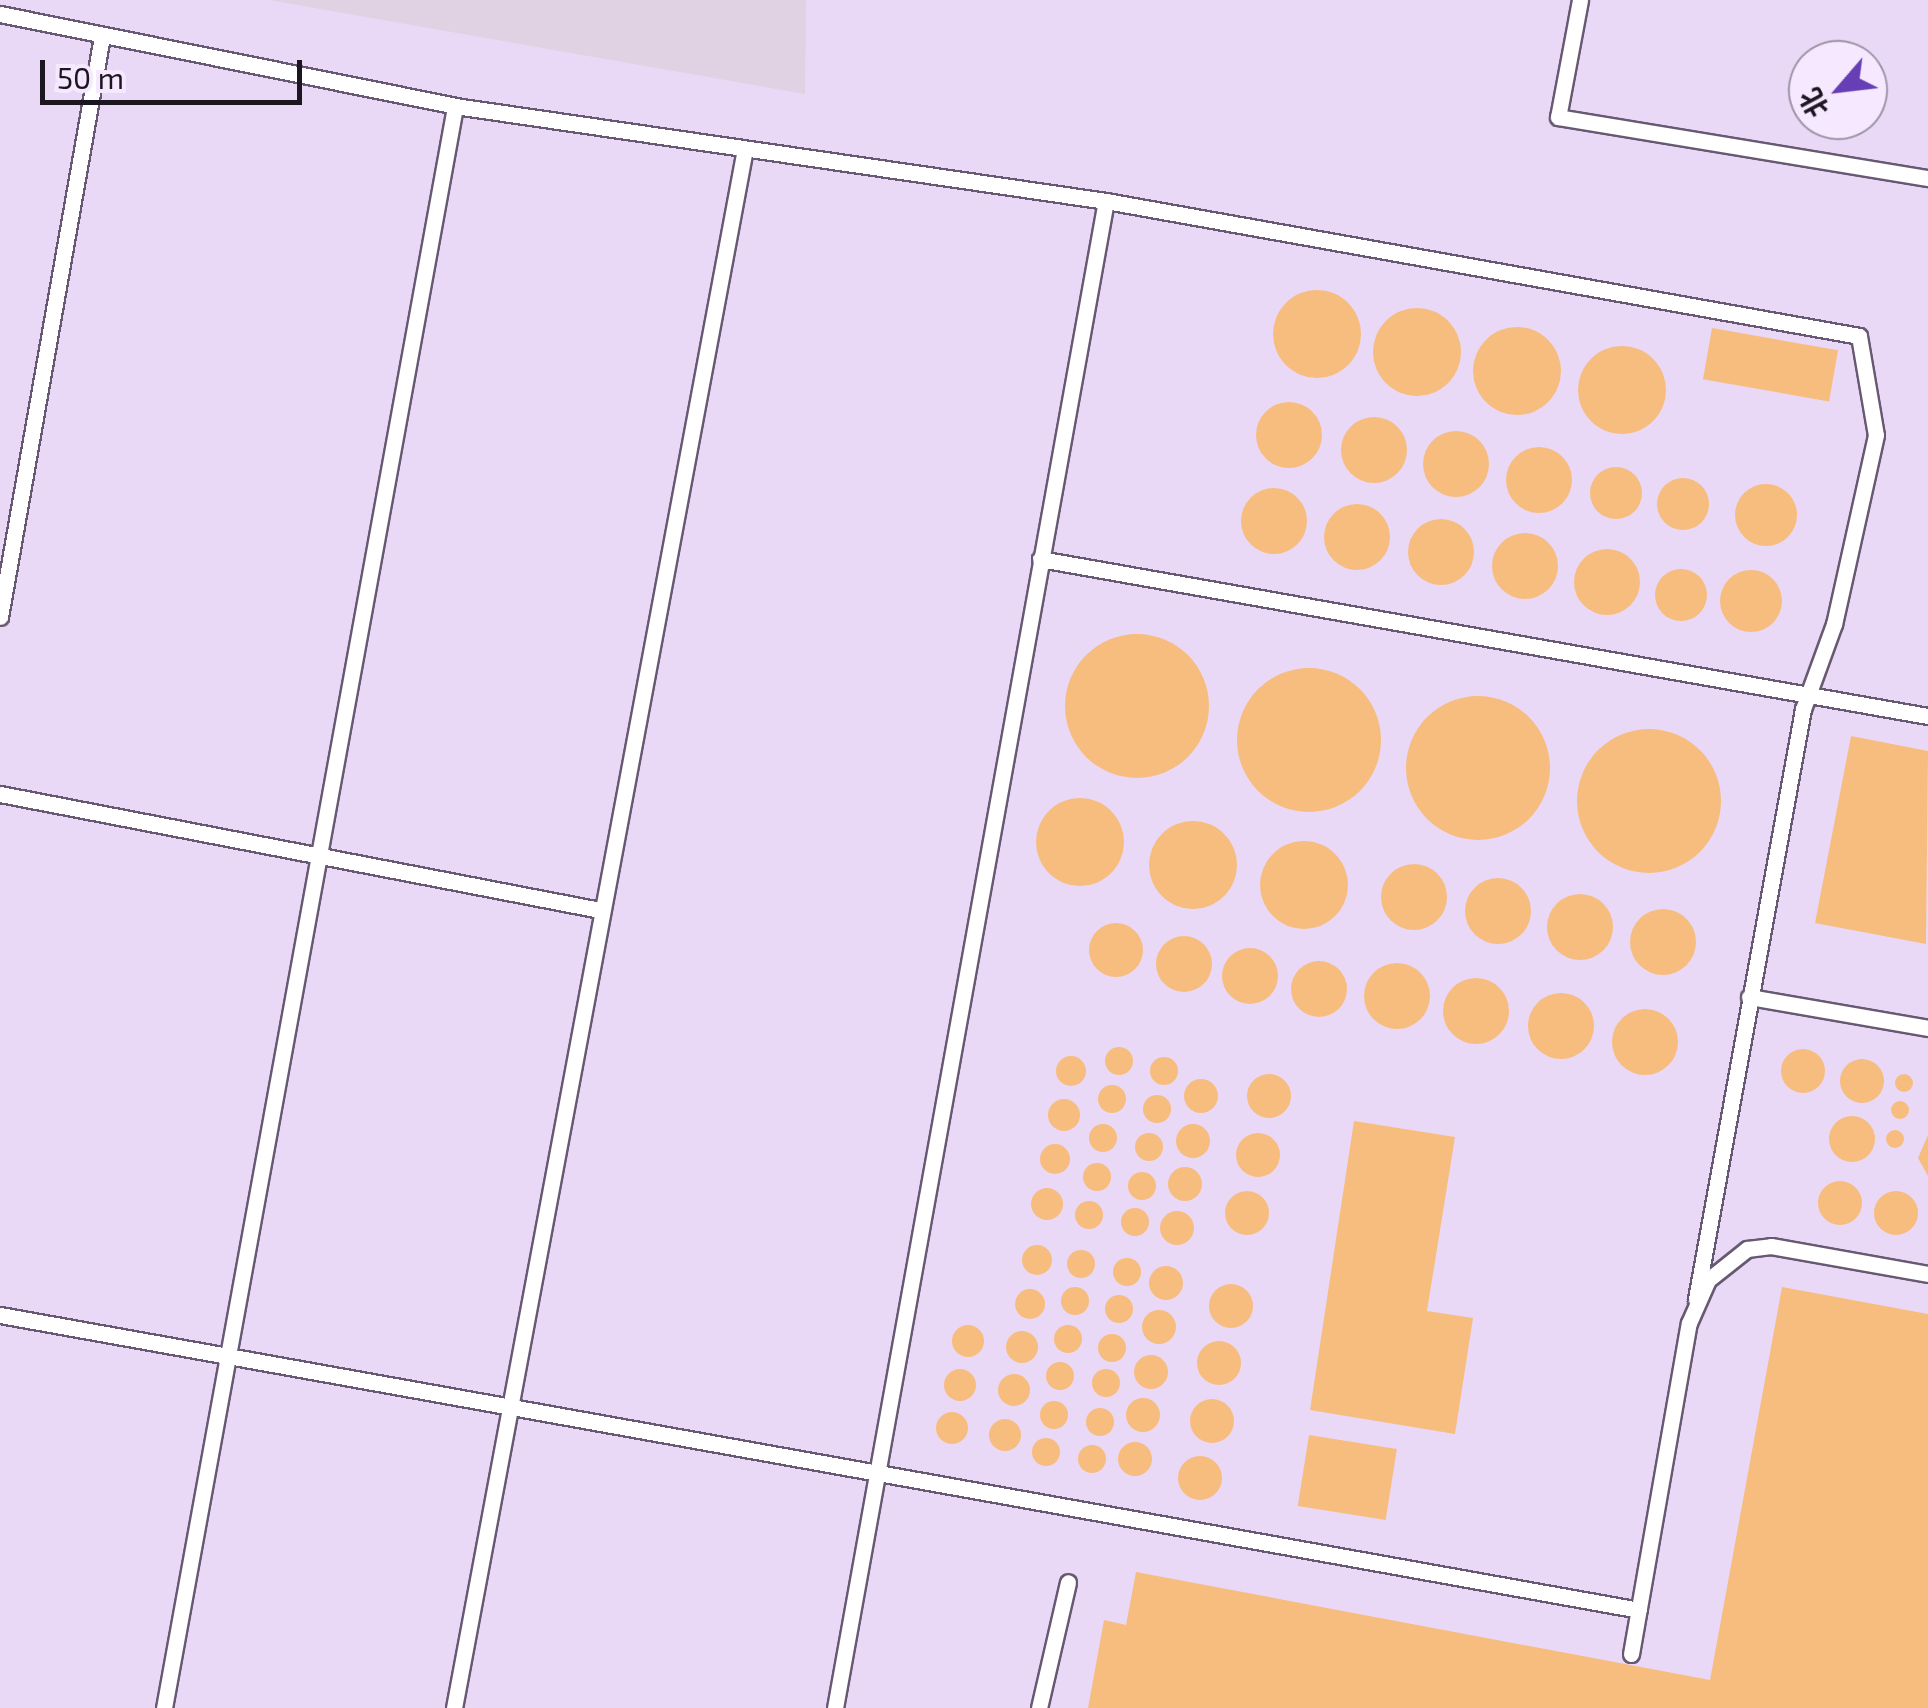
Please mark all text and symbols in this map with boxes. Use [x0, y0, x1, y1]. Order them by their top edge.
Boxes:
scale bar [45, 40, 308, 102]
north arrow [1788, 40, 1888, 140]
text: 50 m [57, 59, 124, 95]
text: 北 [1792, 83, 1835, 124]

